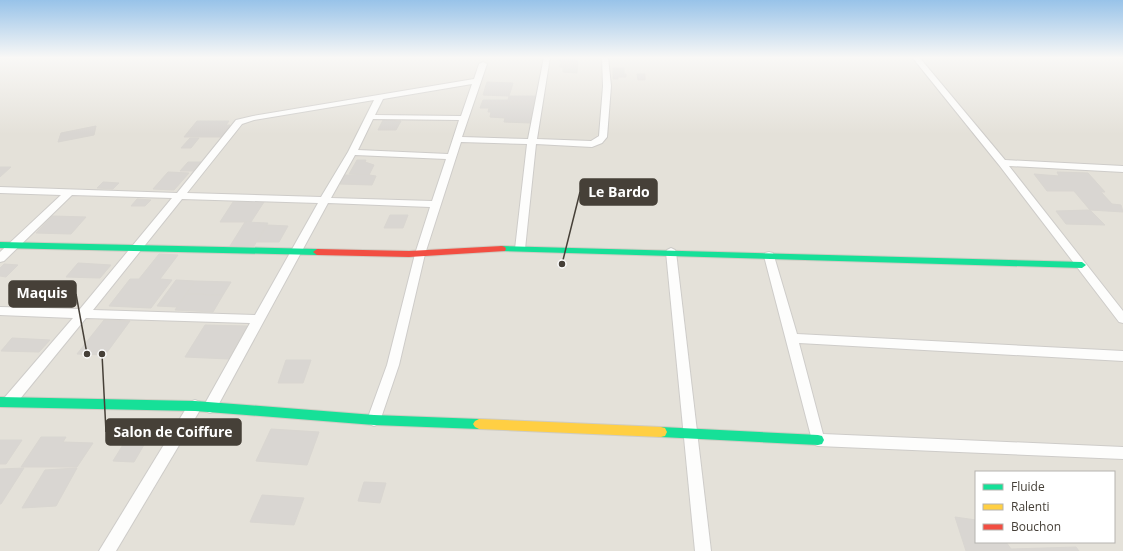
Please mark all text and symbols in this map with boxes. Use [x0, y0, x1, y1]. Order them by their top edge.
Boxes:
callout: Le Bardo [580, 179, 657, 205]
text: Le Bardo [588, 182, 650, 201]
callout: Maquis [9, 281, 76, 307]
text: Maquis [17, 283, 68, 302]
callout: Salon de Coiffure [106, 419, 241, 445]
text: Salon de Coiffure [113, 422, 233, 441]
legend [975, 471, 1115, 543]
text: Fluide [1011, 478, 1045, 495]
text: Ralenti [1011, 498, 1050, 515]
text: Bouchon [1011, 518, 1061, 535]

